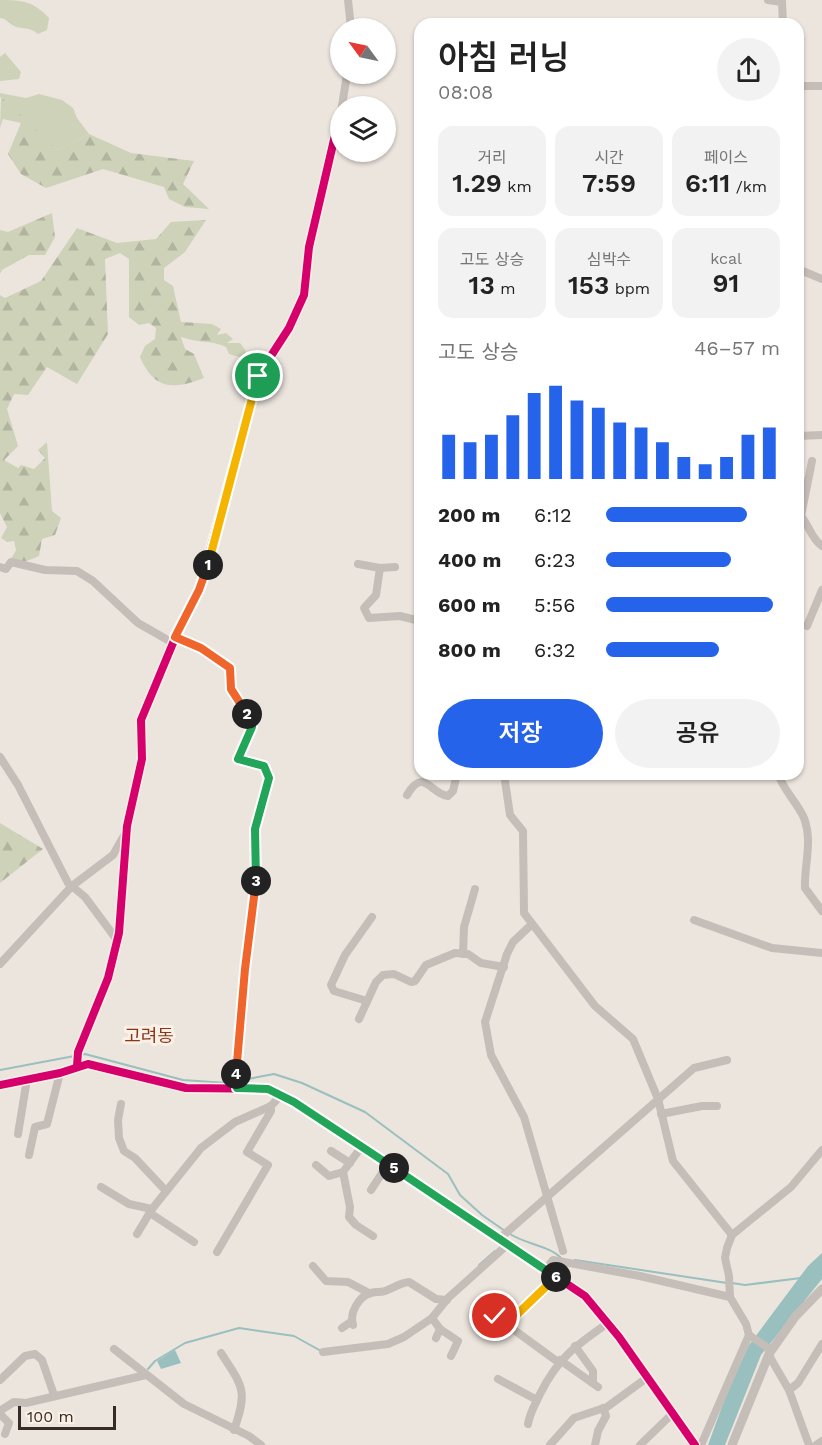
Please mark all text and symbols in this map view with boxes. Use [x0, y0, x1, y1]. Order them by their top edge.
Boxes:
north arrow [330, 18, 396, 84]
map controls [330, 18, 396, 162]
text: 아침 러닝 [438, 38, 570, 77]
button: share [717, 38, 780, 101]
text: 08:08 [438, 80, 493, 104]
button: layers [330, 96, 396, 162]
text: 거리 [477, 148, 507, 167]
text: 시간 [594, 148, 624, 167]
text: 페이스 [704, 148, 748, 167]
text: 1.29 [452, 168, 502, 198]
text: 7:59 [582, 168, 636, 198]
text: 6:11 [685, 168, 730, 198]
text: km [502, 177, 532, 196]
text: /km [730, 177, 767, 196]
text: kcal [710, 249, 742, 268]
text: 고도 상승 [460, 250, 524, 269]
text: 심박수 [587, 250, 631, 269]
text: 91 [713, 268, 739, 298]
text: 13 [469, 270, 495, 300]
text: 153 [568, 270, 609, 300]
text: m [495, 279, 515, 298]
text: bpm [609, 279, 650, 298]
text: 46–57 m [694, 336, 780, 360]
text: 고도 상승 [438, 340, 518, 364]
pin [232, 350, 283, 401]
icon: arrive [241, 359, 274, 392]
text: 200 m [438, 503, 500, 527]
text: 6:12 [534, 503, 572, 527]
text: 400 m [438, 548, 501, 572]
text: 6:23 [534, 548, 575, 572]
pin: 1 [193, 550, 223, 580]
text: 1 [205, 555, 211, 574]
text: 600 m [438, 593, 501, 617]
text: 5:56 [534, 593, 575, 617]
text: 800 m [438, 638, 501, 662]
text: 6:32 [534, 638, 575, 662]
pin: 2 [232, 699, 262, 729]
button: 저장 [438, 699, 603, 768]
button: 공유 [615, 699, 780, 768]
text: 2 [242, 704, 252, 723]
pin: 3 [241, 866, 271, 896]
text: 3 [251, 871, 261, 890]
district label: 고려동 [124, 1025, 174, 1046]
pin: 4 [221, 1059, 251, 1089]
text: 4 [231, 1064, 241, 1083]
pin: 5 [379, 1153, 409, 1183]
text: 5 [389, 1158, 399, 1177]
pin: 6 [541, 1262, 571, 1292]
text: 6 [551, 1267, 561, 1286]
pin [469, 1290, 520, 1341]
icon: check [478, 1299, 511, 1332]
scale bar [18, 1403, 116, 1430]
text: 100 m [27, 1407, 74, 1426]

